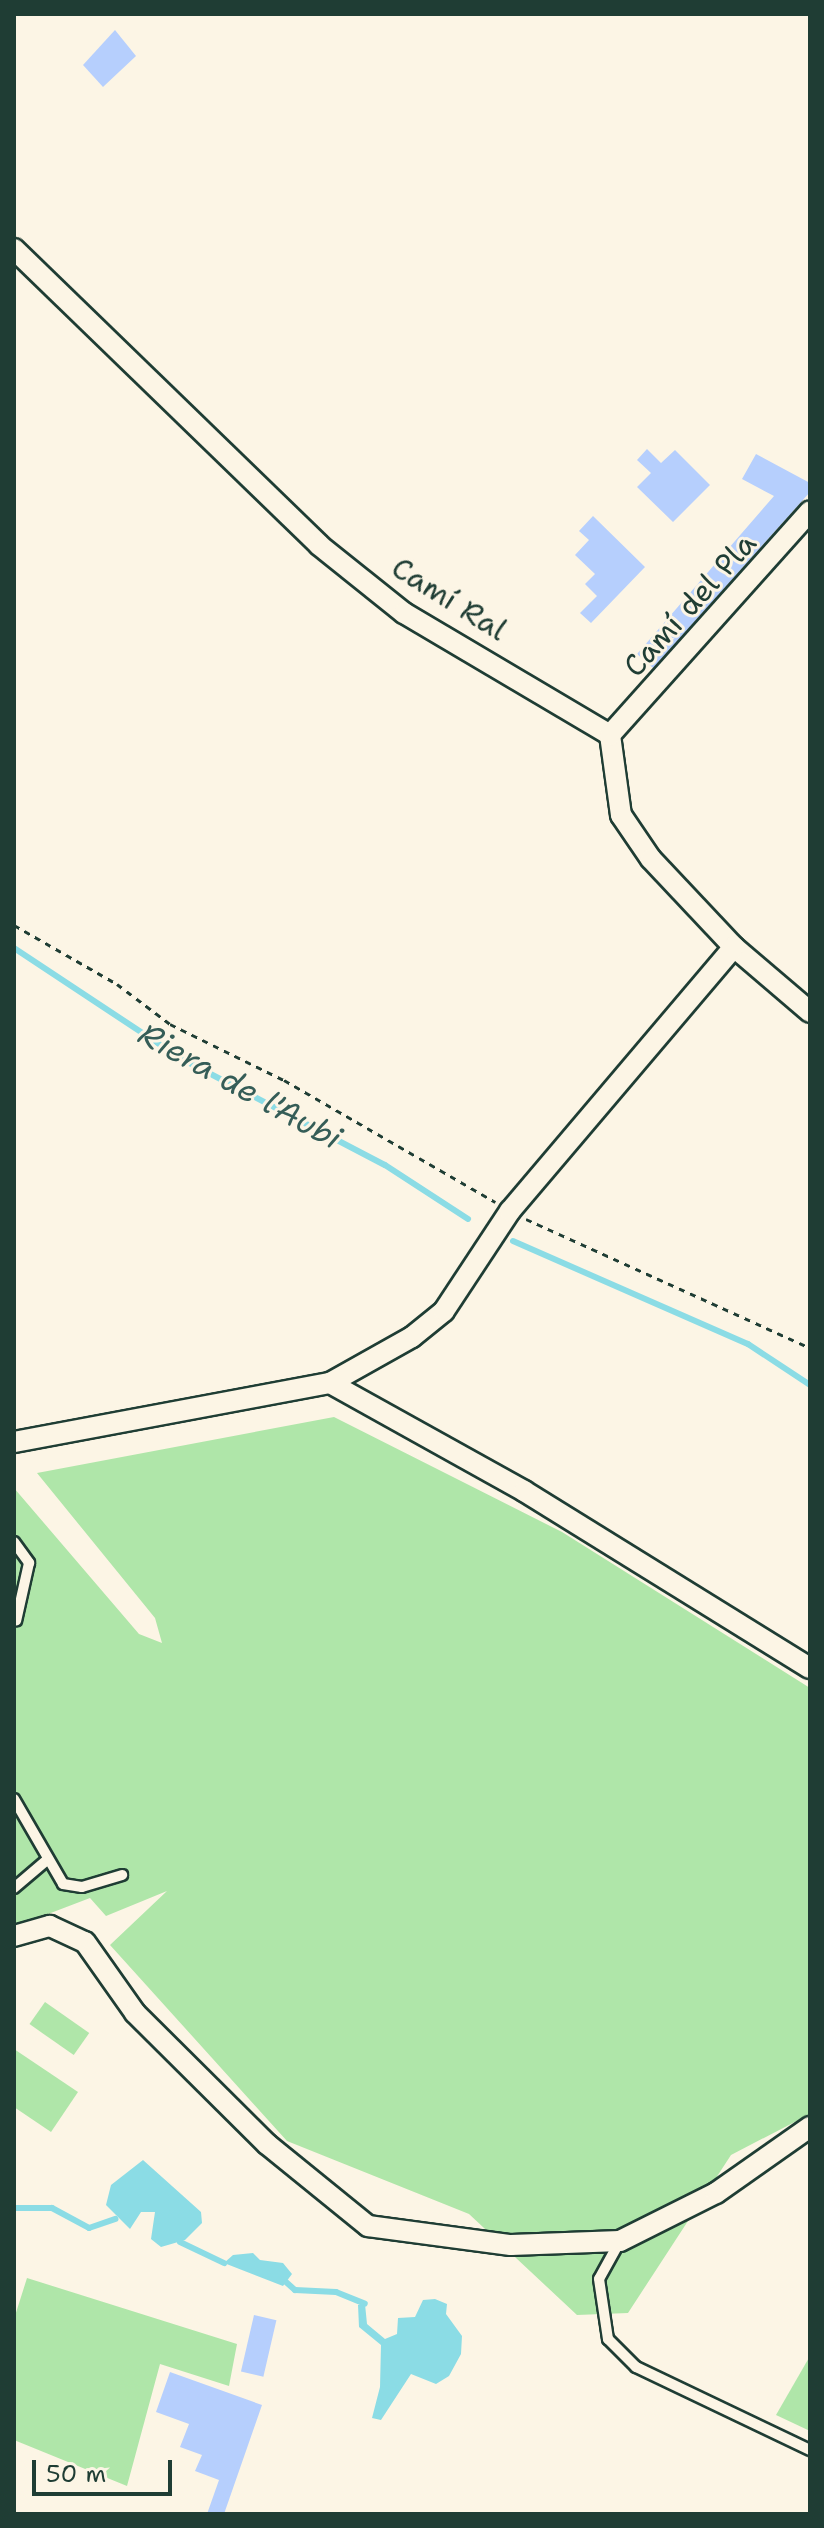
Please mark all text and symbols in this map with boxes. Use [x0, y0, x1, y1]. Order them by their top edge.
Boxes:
street label: Camí del Pla [616, 526, 764, 684]
street label: Camí Ral [385, 550, 513, 648]
water label: Riera de l'Aubi [132, 1014, 348, 1158]
scale bar [36, 2444, 176, 2494]
text: 50 m [46, 2458, 106, 2490]

